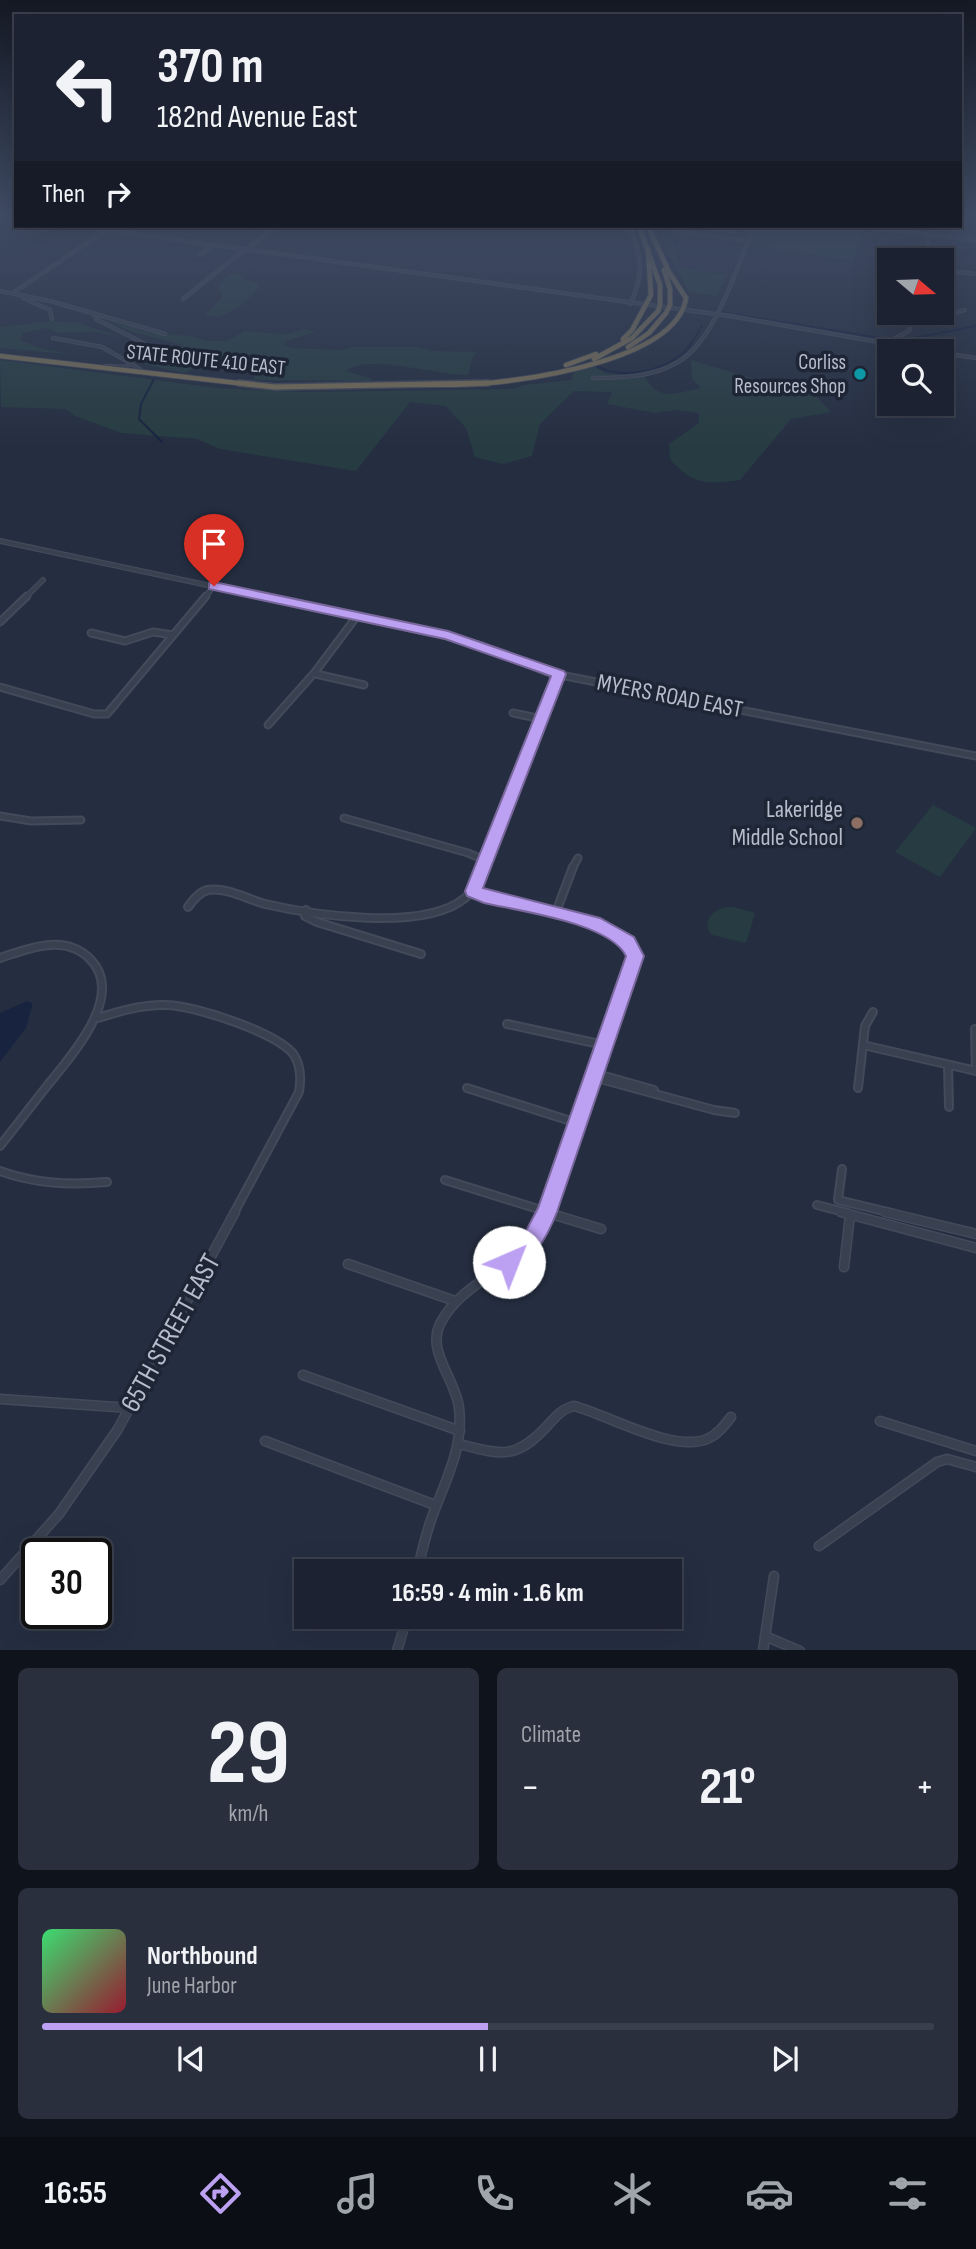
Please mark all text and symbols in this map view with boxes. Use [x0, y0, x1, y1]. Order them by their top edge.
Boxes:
text: 370 m [157, 38, 264, 97]
icon: left [42, 42, 133, 133]
text: 182nd Avenue East [157, 98, 358, 137]
icon: right [99, 175, 137, 213]
text: Then [42, 179, 85, 210]
north arrow [877, 248, 954, 326]
map controls [877, 248, 954, 416]
street label: STATE ROUTE 410 EAST [125, 339, 287, 381]
button: search [877, 339, 954, 416]
place label: Corliss Resources Shop [734, 350, 846, 399]
marker: Corliss Resources Shop [852, 366, 868, 382]
pin [184, 514, 244, 586]
icon: arrive [195, 525, 233, 563]
street label: MYERS ROAD EAST [595, 668, 746, 724]
place label: Lakeridge Middle School [732, 795, 843, 852]
marker: Lakeridge Middle School [849, 815, 865, 831]
position arrow [472, 1225, 546, 1299]
street label: 65TH STREET EAST [114, 1248, 228, 1418]
speed limit sign: 30 [21, 1538, 112, 1629]
text: 16:59 · 4 min · 1.6 km [392, 1578, 584, 1609]
text: 29 [207, 1700, 290, 1809]
text: Climate [521, 1721, 581, 1749]
text: 21° [699, 1756, 756, 1819]
text: − [521, 1765, 540, 1810]
text: + [915, 1765, 934, 1810]
text: km/h [229, 1800, 268, 1828]
text: Northbound [147, 1941, 258, 1972]
text: June Harbor [147, 1972, 237, 2000]
icon: previous [172, 2040, 210, 2078]
icon: pause [469, 2040, 507, 2078]
icon: next [766, 2040, 804, 2078]
icon: directions [196, 2169, 245, 2218]
icon: music [333, 2169, 382, 2218]
icon: phone [470, 2169, 519, 2218]
icon: climate [608, 2169, 657, 2218]
icon: car [745, 2169, 794, 2218]
icon: filters [883, 2169, 932, 2218]
text: 16:55 [44, 2174, 107, 2213]

